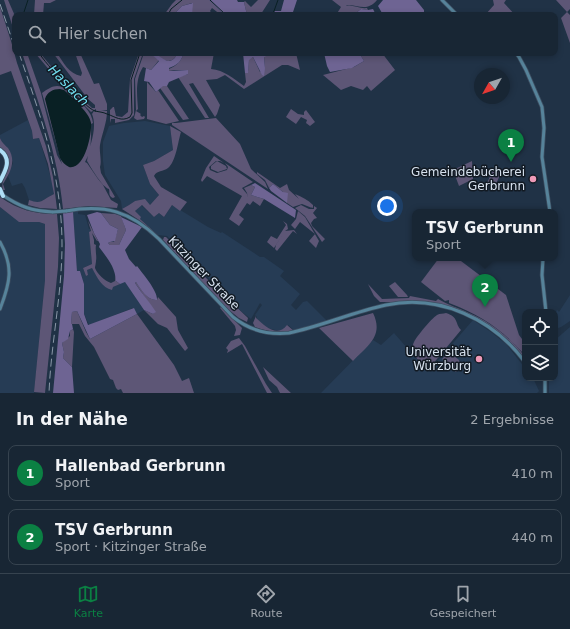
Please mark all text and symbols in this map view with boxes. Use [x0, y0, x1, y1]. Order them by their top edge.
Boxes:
search box [12, 12, 558, 56]
icon: search [26, 23, 48, 45]
text: Hier suchen [58, 25, 147, 43]
water label: Haslach [45, 62, 92, 109]
north arrow [474, 68, 510, 104]
pin: 1 [498, 129, 524, 162]
place label: Gemeindebücherei Gerbrunn [411, 165, 525, 193]
marker: Gemeindebücherei Gerbrunn [528, 174, 538, 184]
your location [377, 196, 397, 216]
popup [412, 209, 558, 261]
text: TSV Gerbrunn [426, 219, 544, 237]
street label: Kitzinger Straße [165, 233, 243, 313]
text: Sport [426, 237, 461, 252]
pin: 2 [472, 274, 498, 307]
map controls [522, 309, 558, 381]
button: locate [522, 309, 558, 345]
place label: Universität Würzburg [406, 345, 471, 373]
button: layers [522, 345, 558, 381]
marker: Universität Würzburg [474, 354, 484, 364]
text: In der Nähe [16, 409, 128, 429]
text: 2 Ergebnisse [470, 412, 554, 427]
text: Hallenbad Gerbrunn [55, 457, 226, 475]
text: 1 [25, 466, 35, 481]
text: 410 m [511, 466, 553, 481]
text: Sport [55, 475, 90, 490]
text: TSV Gerbrunn [55, 521, 173, 539]
text: 2 [25, 530, 35, 545]
text: 440 m [511, 530, 553, 545]
text: Sport · Kitzinger Straße [55, 539, 207, 554]
tab: Karte [74, 583, 103, 620]
tab: Route [250, 583, 282, 620]
tab: Gespeichert [430, 583, 496, 620]

